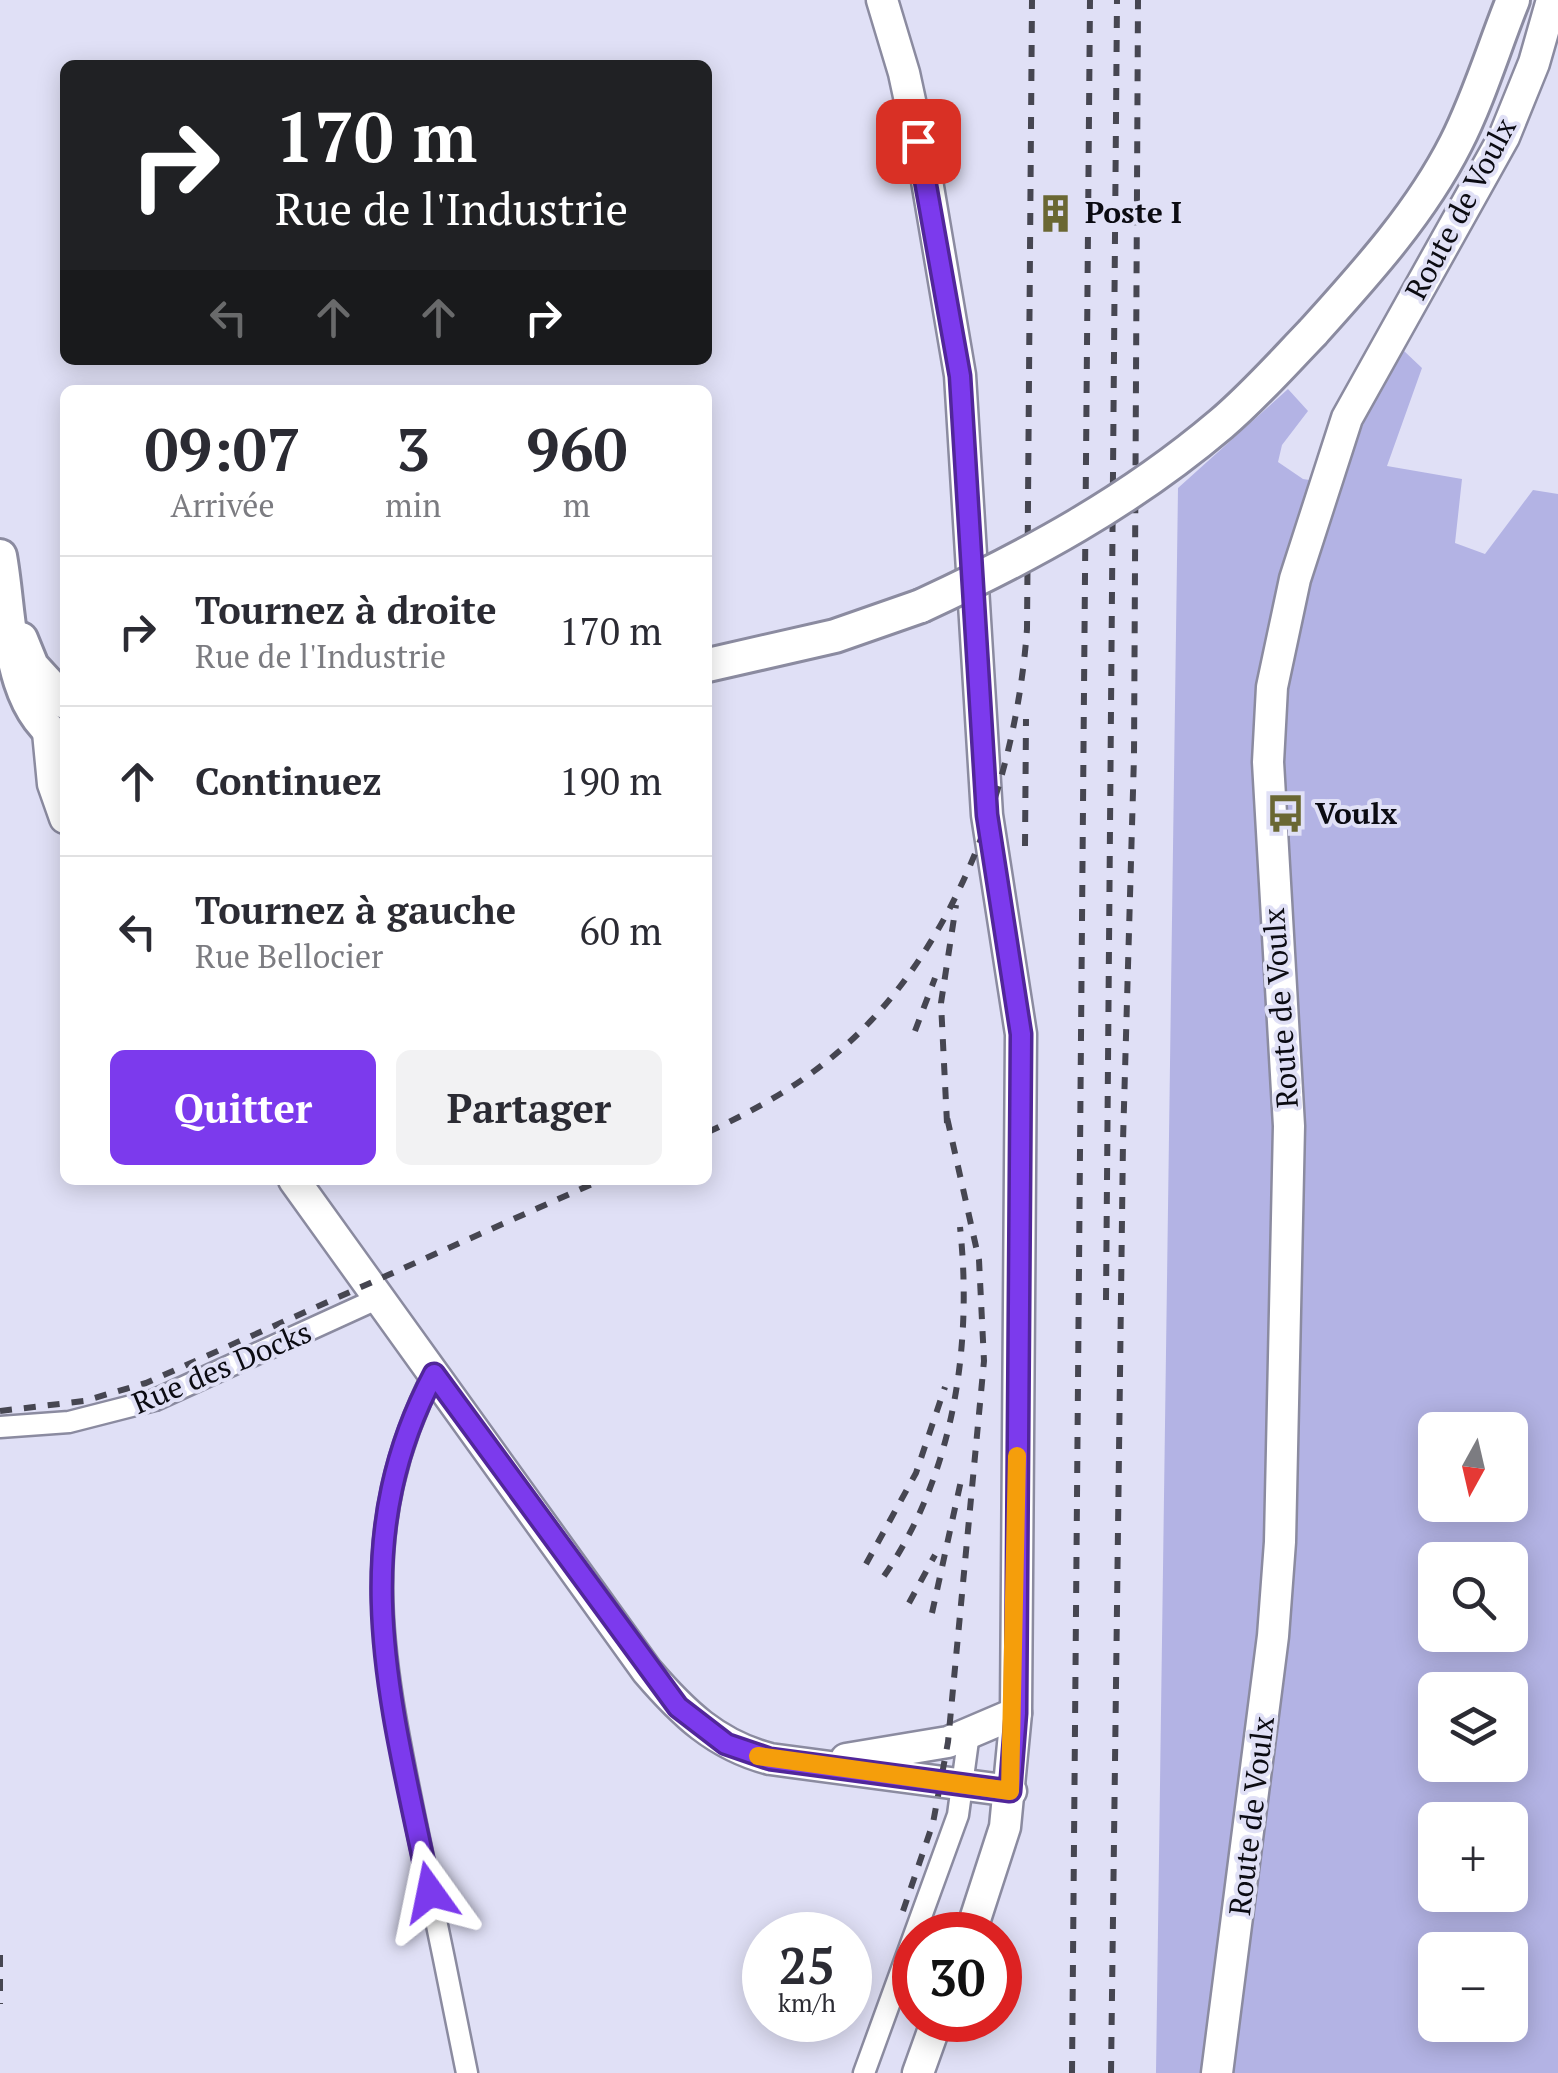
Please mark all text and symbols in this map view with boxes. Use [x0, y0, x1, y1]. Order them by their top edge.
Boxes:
text: 170 m [275, 89, 477, 182]
pin [876, 99, 961, 184]
icon: right [110, 100, 240, 230]
street label: Route de Voulx [1395, 110, 1525, 306]
icon: arrive [891, 114, 946, 169]
text: Rue de l'Industrie [275, 178, 628, 238]
building icon: Poste I [1034, 192, 1076, 234]
place label: Poste I [1085, 192, 1182, 232]
icon: left [201, 290, 256, 345]
icon: ahead [306, 290, 361, 345]
icon: ahead [411, 290, 466, 345]
icon: right [516, 290, 571, 345]
text: 09:07 [144, 409, 301, 488]
text: 3 [396, 409, 430, 488]
text: 960 [526, 409, 628, 488]
text: Arrivée [171, 484, 275, 526]
text: min [385, 484, 441, 526]
text: m [563, 484, 590, 526]
text: Tournez à droite [195, 585, 497, 635]
icon: right [110, 604, 165, 659]
text: 170 m [559, 606, 662, 656]
text: Rue de l'Industrie [195, 635, 446, 677]
icon: ahead [110, 754, 165, 809]
text: Continuez [195, 756, 382, 806]
text: 190 m [559, 756, 662, 806]
bus stop icon: Voulx [1264, 793, 1306, 835]
place label: Voulx [1315, 793, 1397, 833]
text: Tournez à gauche [195, 885, 516, 935]
icon: left [110, 904, 165, 959]
text: 60 m [579, 906, 662, 956]
street label: Route de Voulx [1253, 906, 1307, 1109]
text: Rue Bellocier [195, 935, 383, 977]
button: Quitter [110, 1050, 376, 1165]
button: Partager [396, 1050, 662, 1165]
street label: Rue des Docks [126, 1311, 317, 1423]
north arrow [1418, 1412, 1528, 1522]
map controls [1418, 1412, 1528, 2042]
button: search [1418, 1542, 1528, 1652]
button: layers [1418, 1672, 1528, 1782]
street label: Route de Voulx [1219, 1714, 1283, 1918]
button: + [1418, 1802, 1528, 1912]
position arrow [378, 1840, 482, 1944]
speed limit sign: 30 [892, 1912, 1022, 2042]
text: 25 [779, 1932, 835, 1998]
button: − [1418, 1932, 1528, 2042]
text: km/h [778, 1986, 836, 2019]

